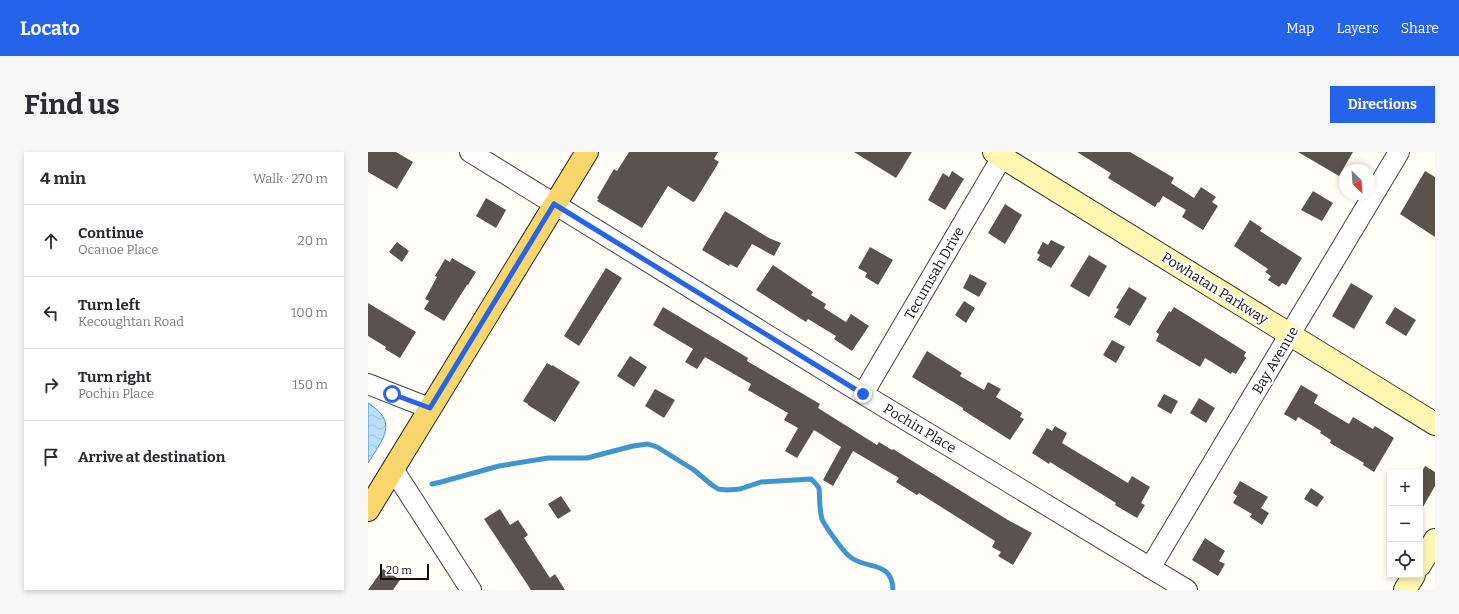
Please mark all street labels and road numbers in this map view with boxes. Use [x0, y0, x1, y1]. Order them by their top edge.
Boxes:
street label: Tecumsah Drive [901, 224, 968, 323]
street label: Powhatan Parkway [1158, 249, 1272, 328]
street label: Bay Avenue [1249, 324, 1302, 397]
street label: Pochin Place [880, 400, 959, 457]

